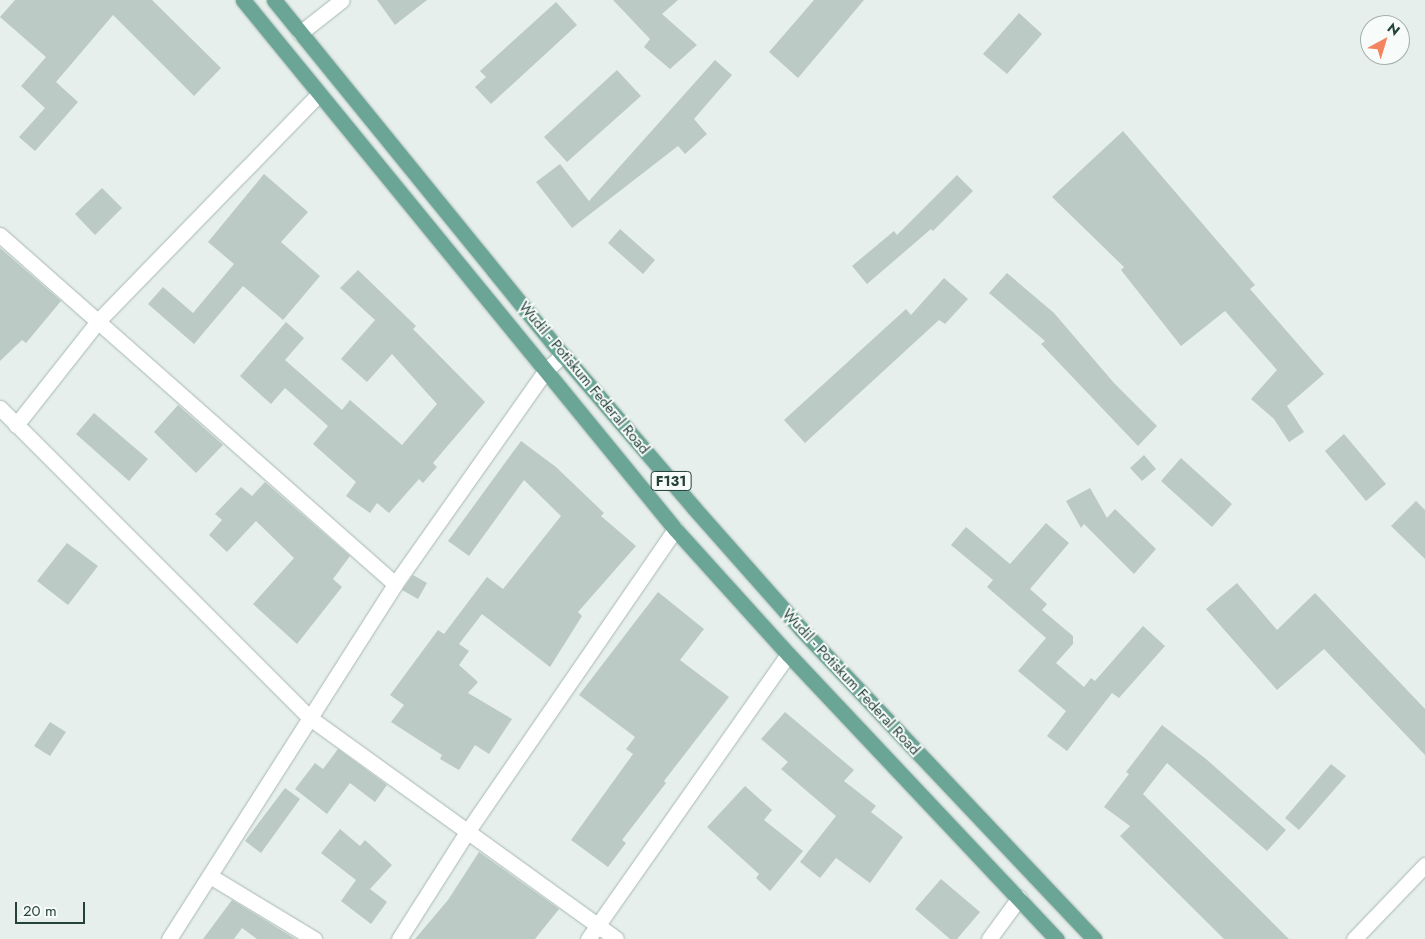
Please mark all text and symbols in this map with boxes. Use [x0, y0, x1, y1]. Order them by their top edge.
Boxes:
north arrow [1360, 15, 1410, 65]
text: N [1383, 18, 1404, 40]
street label: Wudil - Potiskum Federal Road [515, 298, 653, 458]
road number: F131 [650, 470, 692, 492]
street label: Wudil - Potiskum Federal Road [778, 605, 924, 759]
scale bar [18, 892, 88, 924]
text: 20 m [23, 900, 57, 922]

